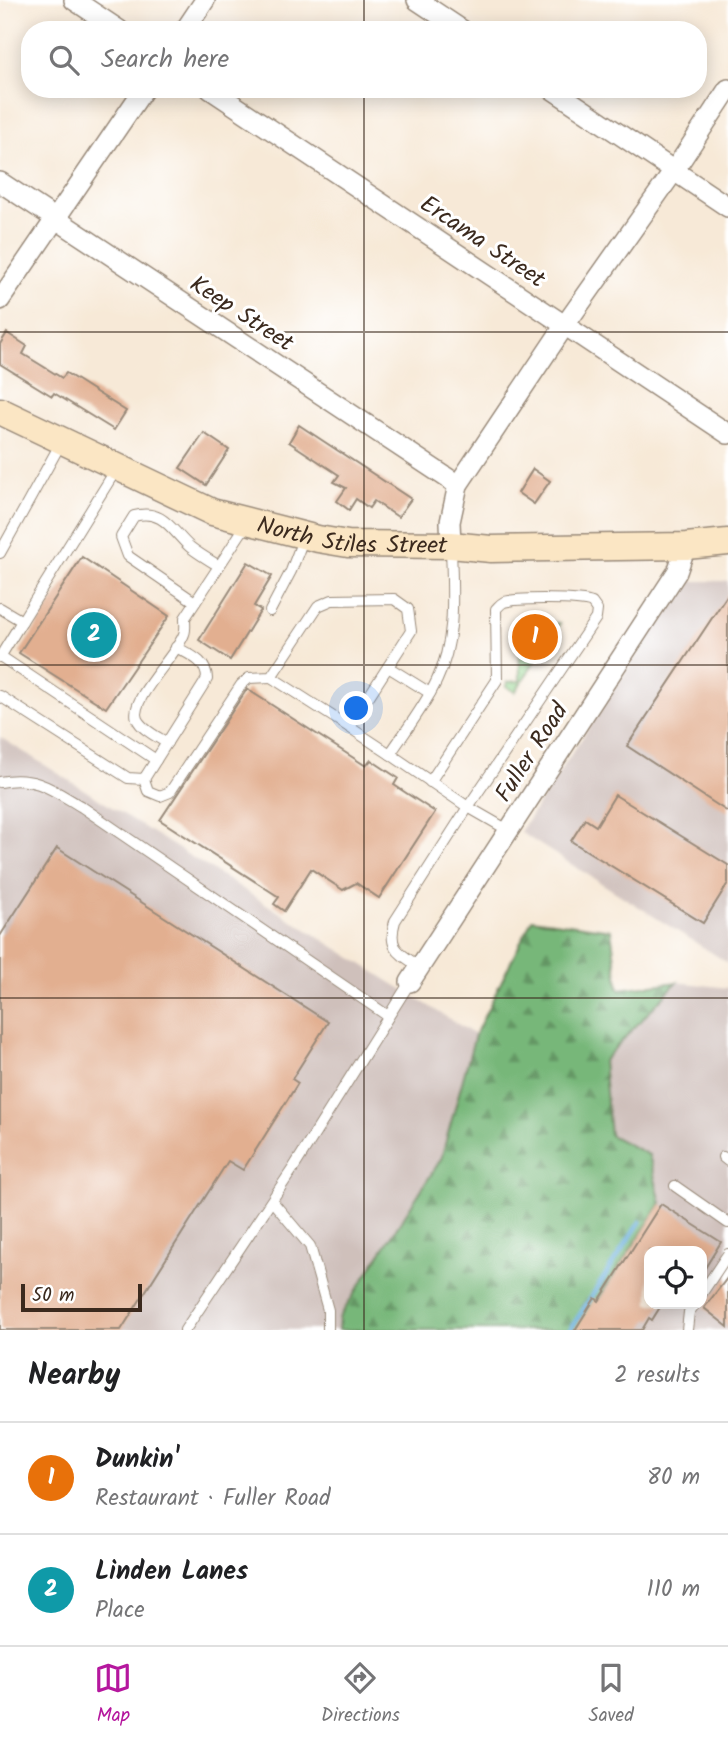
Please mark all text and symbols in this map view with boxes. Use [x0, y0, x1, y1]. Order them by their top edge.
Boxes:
search box [21, 21, 707, 98]
text: Search here [101, 39, 229, 81]
icon: search [45, 41, 83, 79]
street label: Ercama Street [411, 186, 554, 299]
street label: Keep Street [181, 266, 302, 363]
street label: North Stiles Street [252, 506, 448, 566]
pin: 2 [71, 609, 117, 661]
pin: 1 [512, 611, 558, 663]
your location [339, 691, 373, 725]
street label: Fuller Road [485, 694, 580, 811]
map controls [644, 1246, 707, 1309]
button: locate [644, 1246, 707, 1309]
scale bar [21, 1281, 142, 1313]
text: 50 m [32, 1281, 74, 1311]
text: Nearby [28, 1352, 120, 1400]
text: 2 results [614, 1358, 700, 1394]
text: Dunkin' [95, 1439, 179, 1481]
text: 1 [48, 1460, 54, 1496]
text: 80 m [647, 1460, 700, 1496]
text: Restaurant · Fuller Road [95, 1481, 330, 1517]
text: Linden Lanes [95, 1551, 248, 1593]
text: 2 [44, 1572, 58, 1608]
text: 110 m [647, 1572, 700, 1608]
text: Place [95, 1593, 145, 1629]
tab: Map [94, 1659, 132, 1731]
tab: Directions [321, 1659, 400, 1731]
tab: Saved [589, 1659, 634, 1731]

